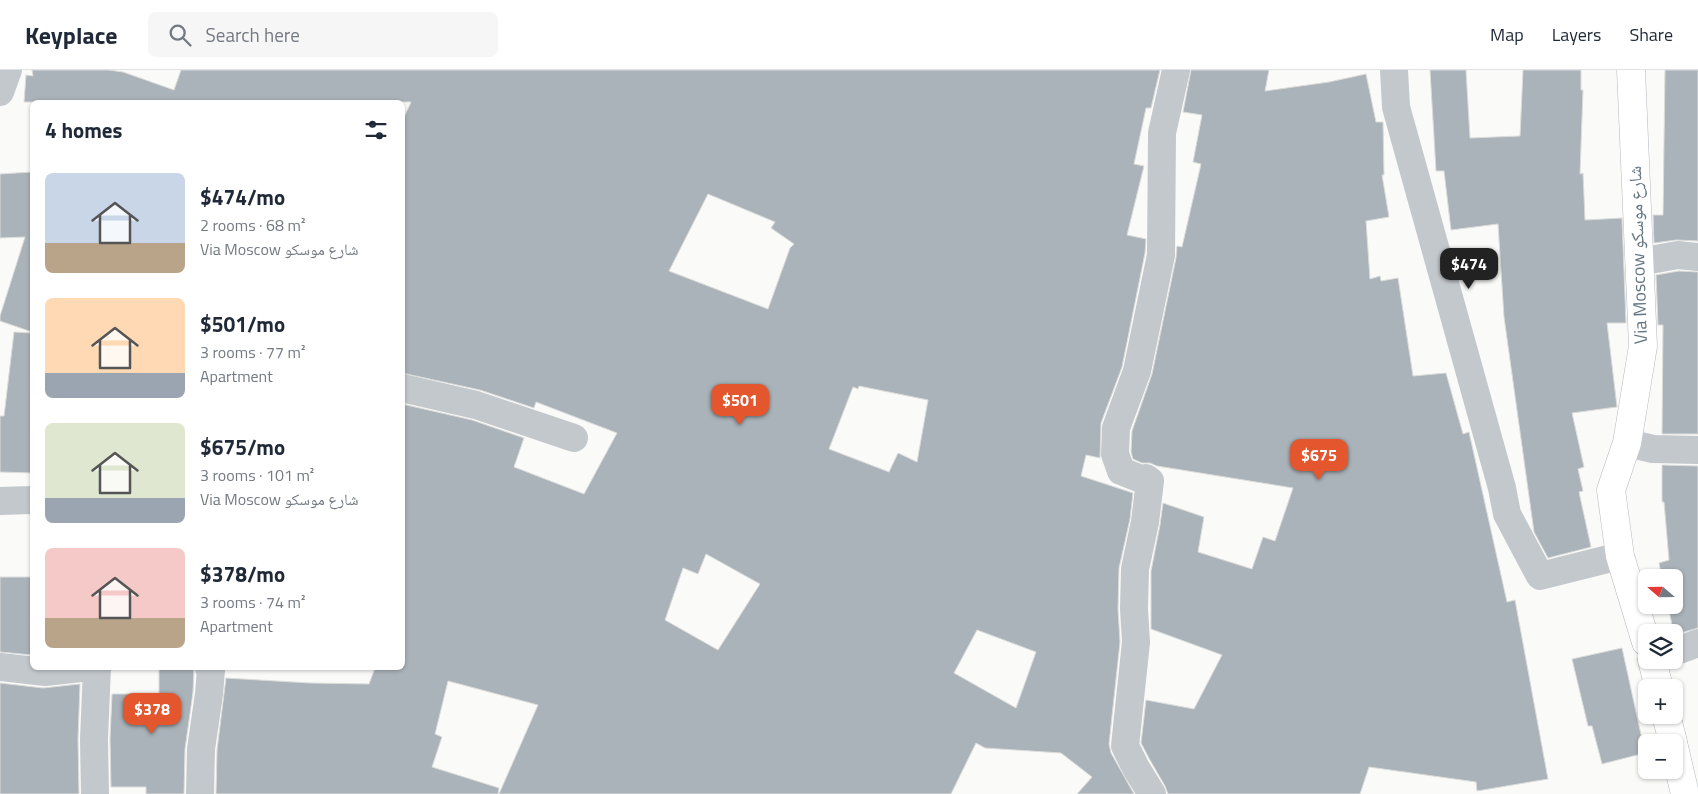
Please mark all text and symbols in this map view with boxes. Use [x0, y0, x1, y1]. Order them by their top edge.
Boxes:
search box [148, 12, 498, 57]
text: Keyplace [25, 17, 118, 53]
text: Search here [206, 20, 300, 49]
icon: search [166, 21, 194, 49]
text: Map [1490, 21, 1524, 48]
text: Layers [1552, 21, 1601, 48]
text: Share [1629, 21, 1673, 48]
text: 4 homes [45, 114, 122, 146]
icon: filters [362, 116, 390, 144]
street label: Via Moscow شارع موسكو [1621, 165, 1654, 345]
text: $474/mo [200, 181, 285, 213]
icon: home [85, 193, 145, 253]
text: 2 rooms · 68 m² [200, 213, 305, 237]
text: Via Moscow شارع موسكو [200, 237, 359, 261]
pin: $474 [1439, 248, 1499, 290]
text: $474 [1451, 252, 1487, 276]
text: $501/mo [200, 308, 285, 340]
icon: home [85, 318, 145, 378]
text: 3 rooms · 77 m² [200, 340, 305, 364]
text: Apartment [200, 364, 273, 388]
pin: $501 [710, 384, 770, 426]
text: $501 [722, 388, 758, 412]
text: $675/mo [200, 431, 285, 463]
pin: $675 [1289, 438, 1349, 481]
icon: home [85, 443, 145, 503]
text: $675 [1301, 443, 1337, 467]
text: 3 rooms · 101 m² [200, 463, 314, 487]
text: Via Moscow شارع موسكو [200, 487, 359, 511]
text: $378/mo [200, 558, 285, 590]
icon: home [85, 568, 145, 628]
north arrow [1638, 569, 1682, 614]
map controls [1638, 569, 1683, 779]
text: 3 rooms · 74 m² [200, 590, 305, 614]
text: Apartment [200, 614, 273, 638]
button: layers [1638, 624, 1683, 669]
button: + [1638, 679, 1683, 724]
pin: $378 [122, 692, 182, 735]
text: $378 [134, 697, 170, 721]
button: − [1638, 734, 1683, 779]

